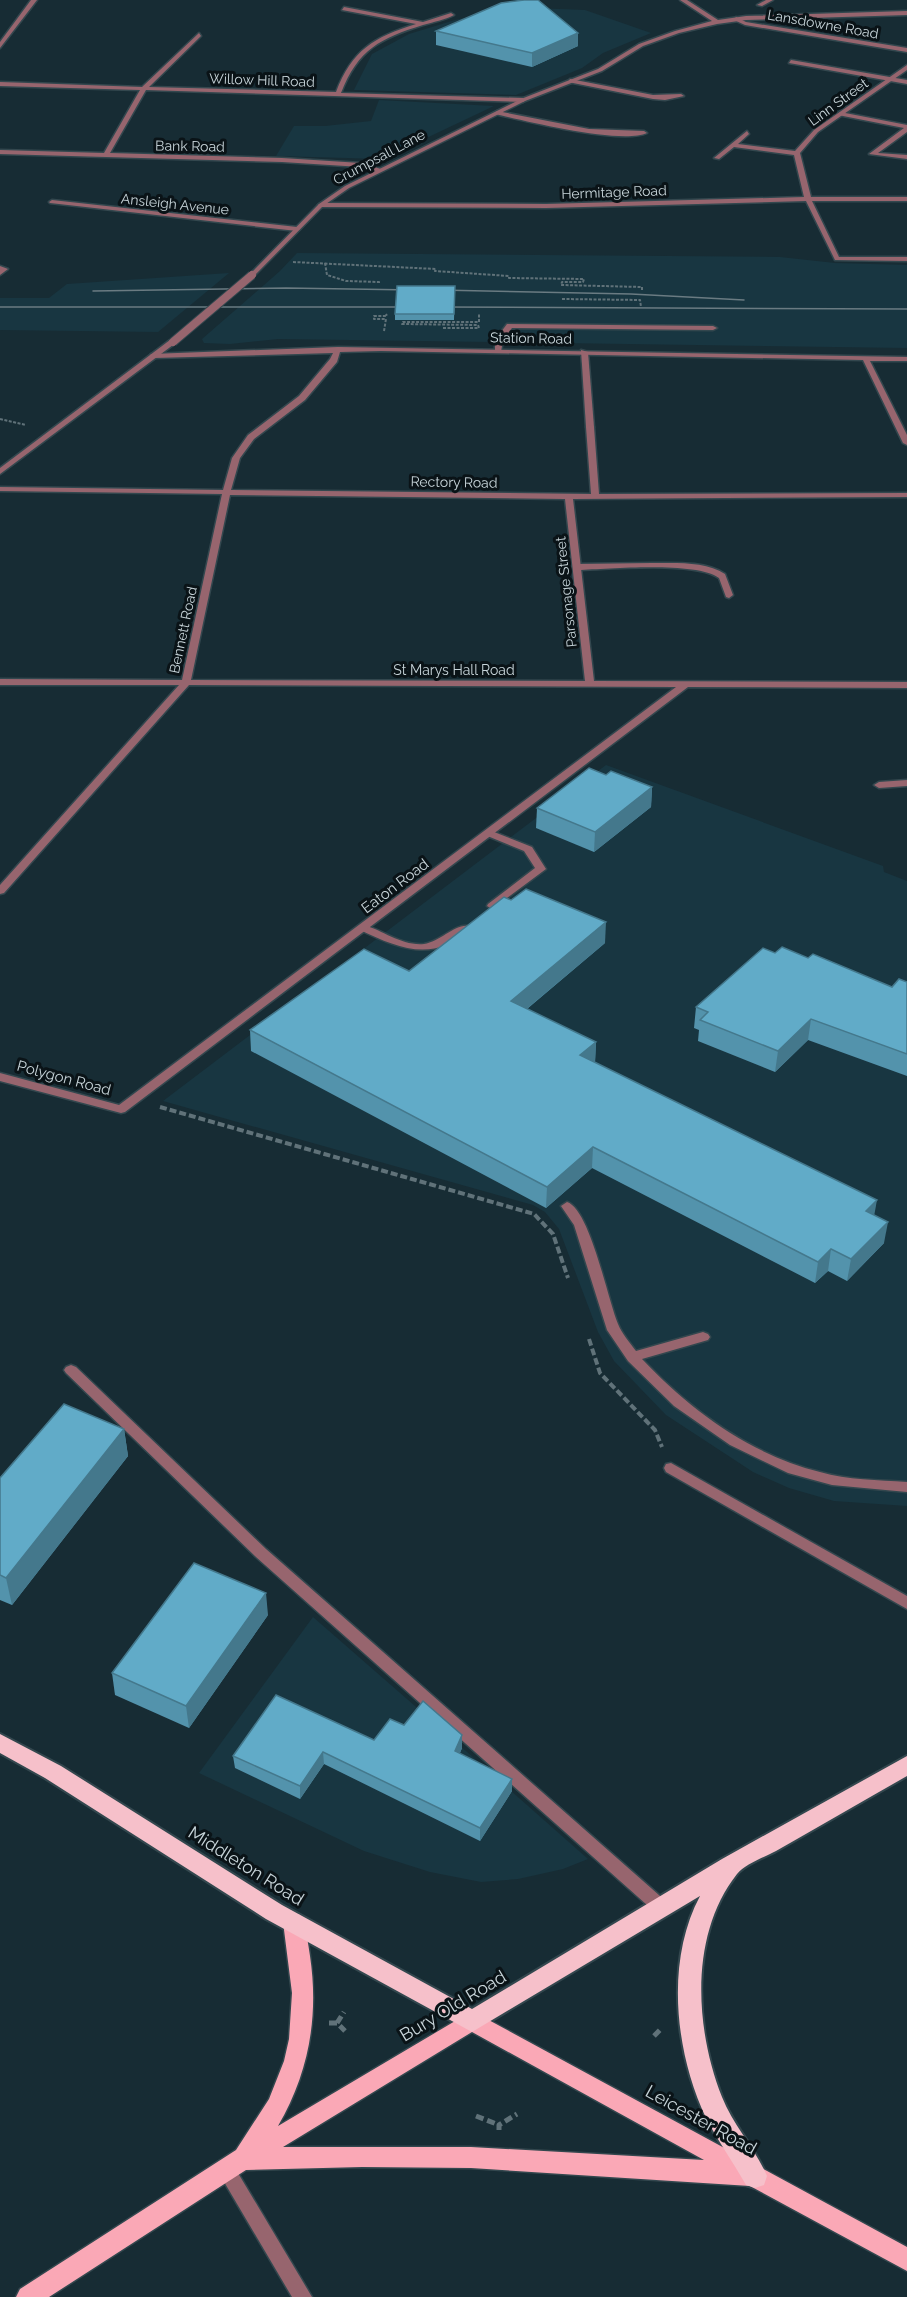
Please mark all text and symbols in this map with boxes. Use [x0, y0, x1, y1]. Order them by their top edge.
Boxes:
street label: Lansdowne Road [766, 6, 880, 42]
street label: Willow Hill Road [209, 70, 315, 90]
street label: Linn Street [805, 75, 871, 129]
street label: Crumpsall Lane [330, 126, 428, 188]
street label: Bank Road [155, 137, 225, 155]
street label: Hermitage Road [561, 182, 667, 202]
street label: Ansleigh Avenue [120, 190, 230, 218]
street label: Station Road [490, 329, 572, 347]
street label: Rectory Road [410, 473, 498, 491]
street label: Parsonage Street [552, 536, 580, 648]
street label: Bennett Road [166, 585, 200, 675]
street label: St Marys Hall Road [393, 662, 515, 678]
street label: Eaton Road [358, 855, 432, 917]
street label: Polygon Road [15, 1057, 113, 1099]
street label: Middleton Road [185, 1822, 308, 1910]
street label: Bury Old Road [396, 1966, 510, 2046]
street label: Leicester Road [642, 2080, 761, 2159]

